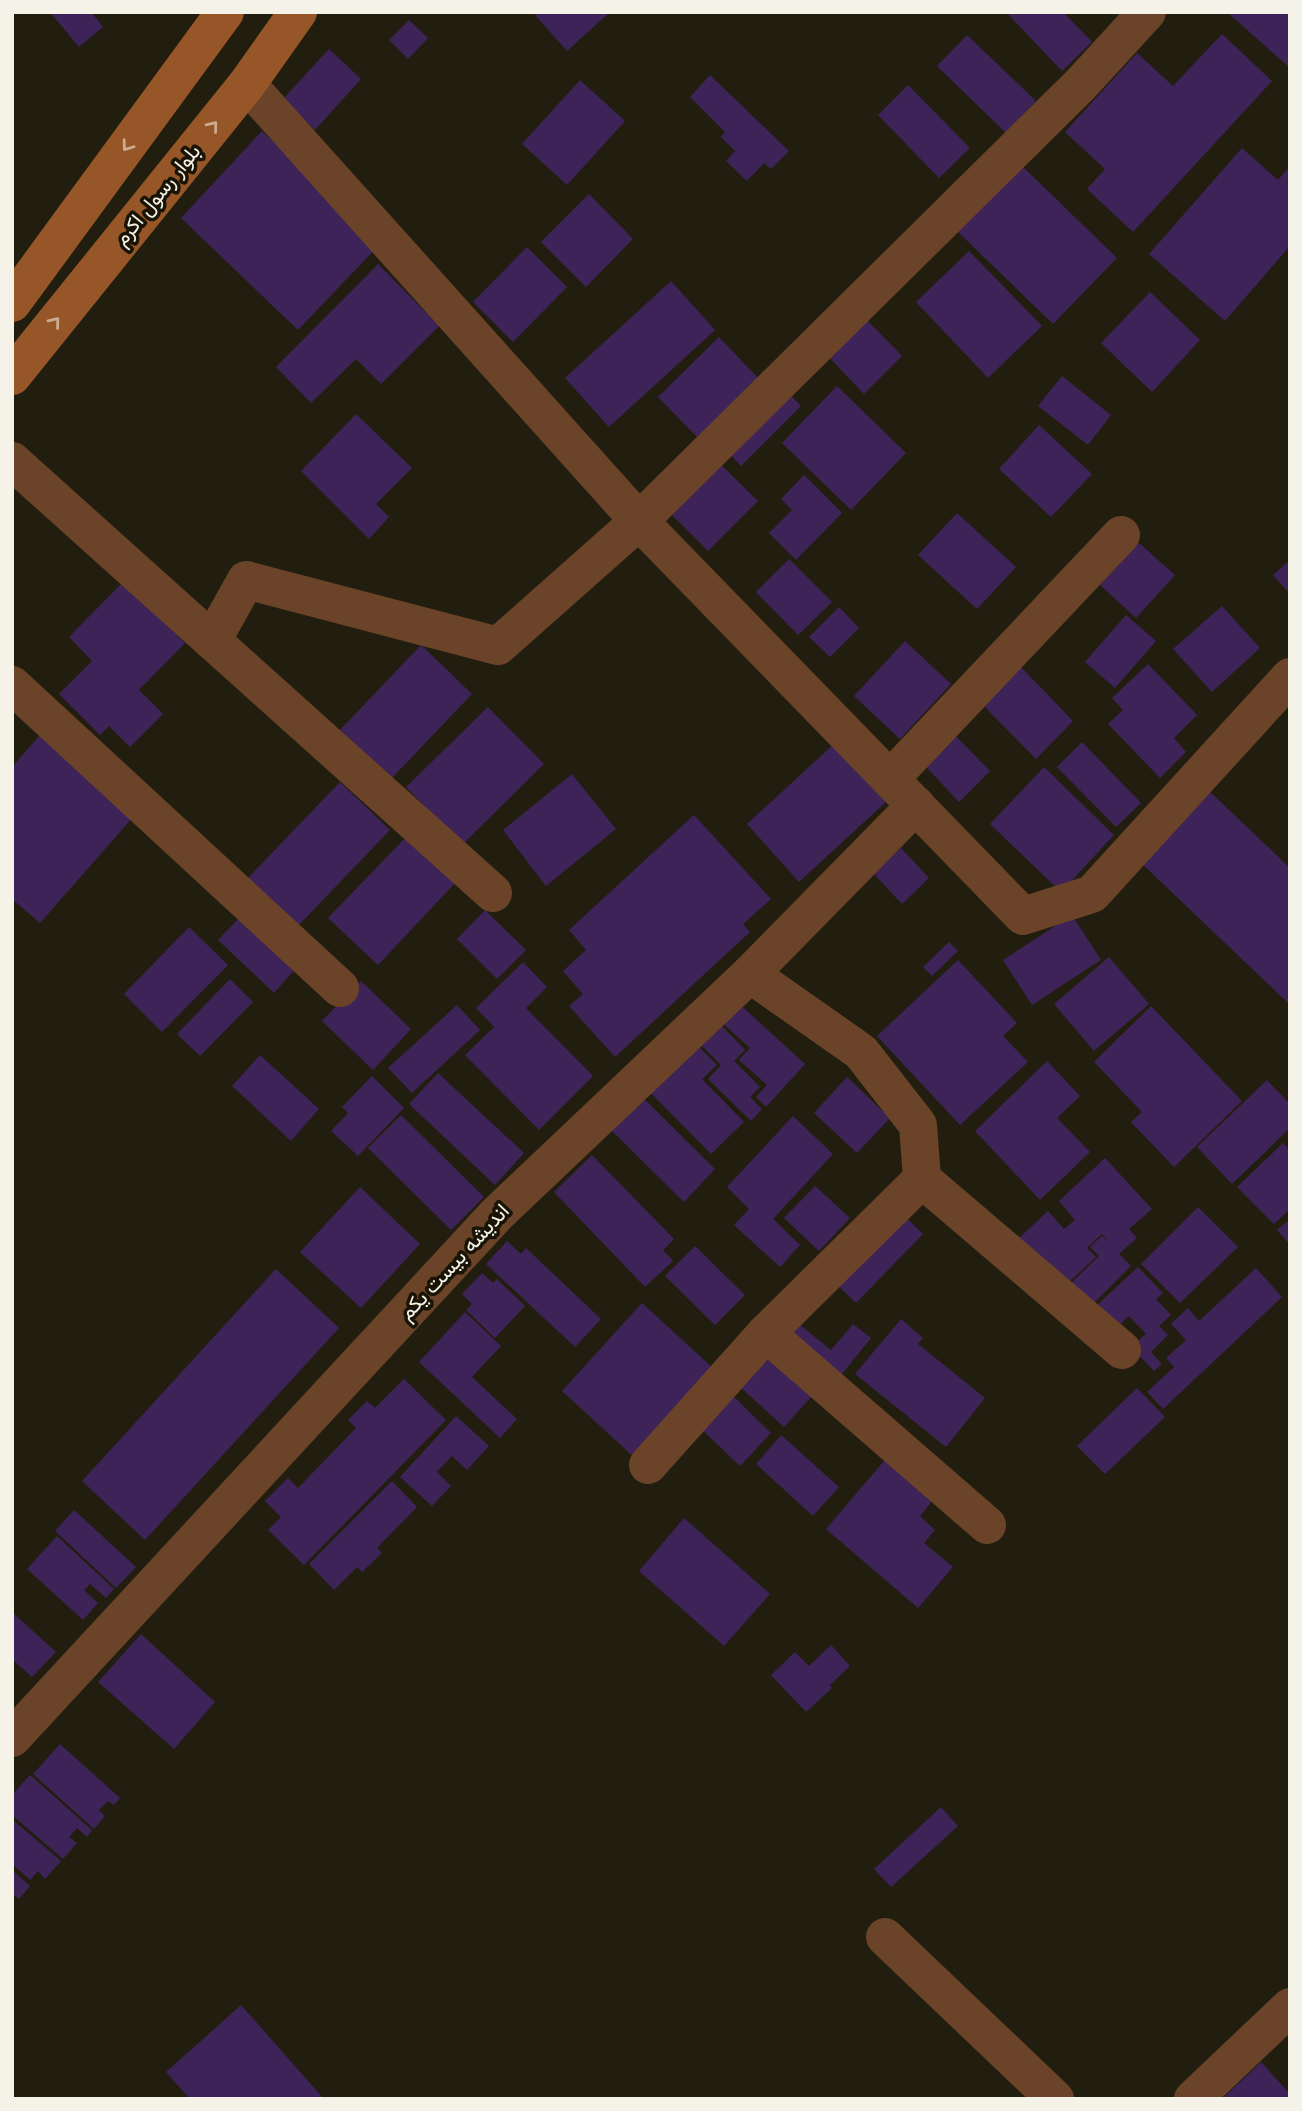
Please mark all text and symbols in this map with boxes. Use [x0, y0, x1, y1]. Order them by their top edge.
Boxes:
one-way arrow [205, 122, 217, 135]
one-way arrow [123, 138, 135, 151]
street label: بلوار رسول اکرم [108, 139, 207, 252]
one-way arrow [46, 318, 59, 330]
street label: اندیشه بیست یکم [393, 1198, 515, 1326]

